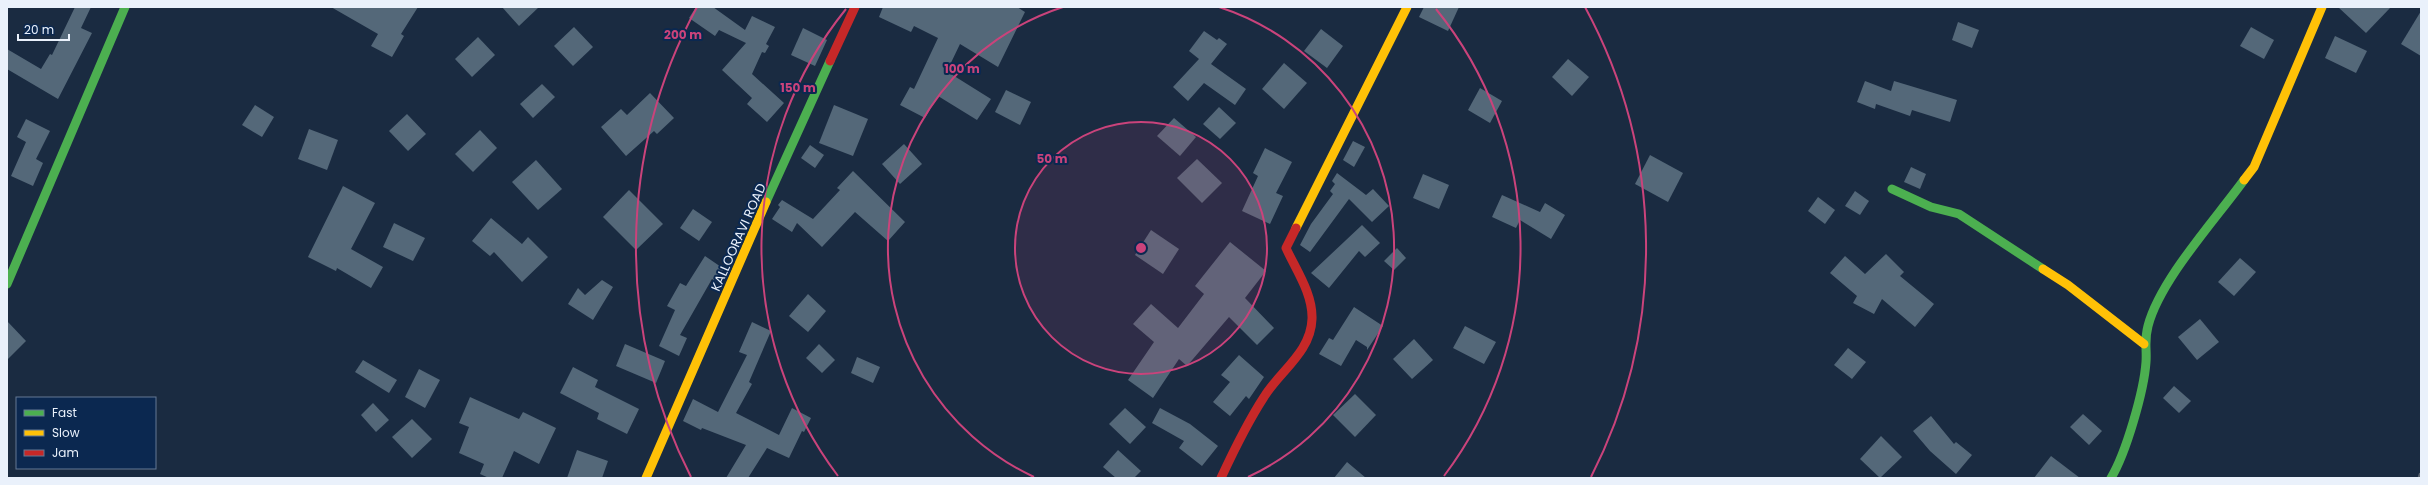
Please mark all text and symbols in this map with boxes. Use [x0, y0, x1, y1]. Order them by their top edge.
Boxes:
scale bar [18, 16, 69, 42]
text: 20 m [24, 21, 54, 38]
text: 200 m [664, 26, 702, 43]
text: 100 m [944, 60, 980, 77]
text: 150 m [780, 79, 816, 96]
text: 50 m [1037, 150, 1068, 167]
street label: KALLOORAVI ROAD [706, 180, 771, 294]
centre of rings [1134, 241, 1148, 255]
legend [16, 397, 156, 469]
text: Fast [52, 404, 77, 421]
text: Slow [52, 424, 80, 441]
text: Jam [52, 444, 79, 461]

